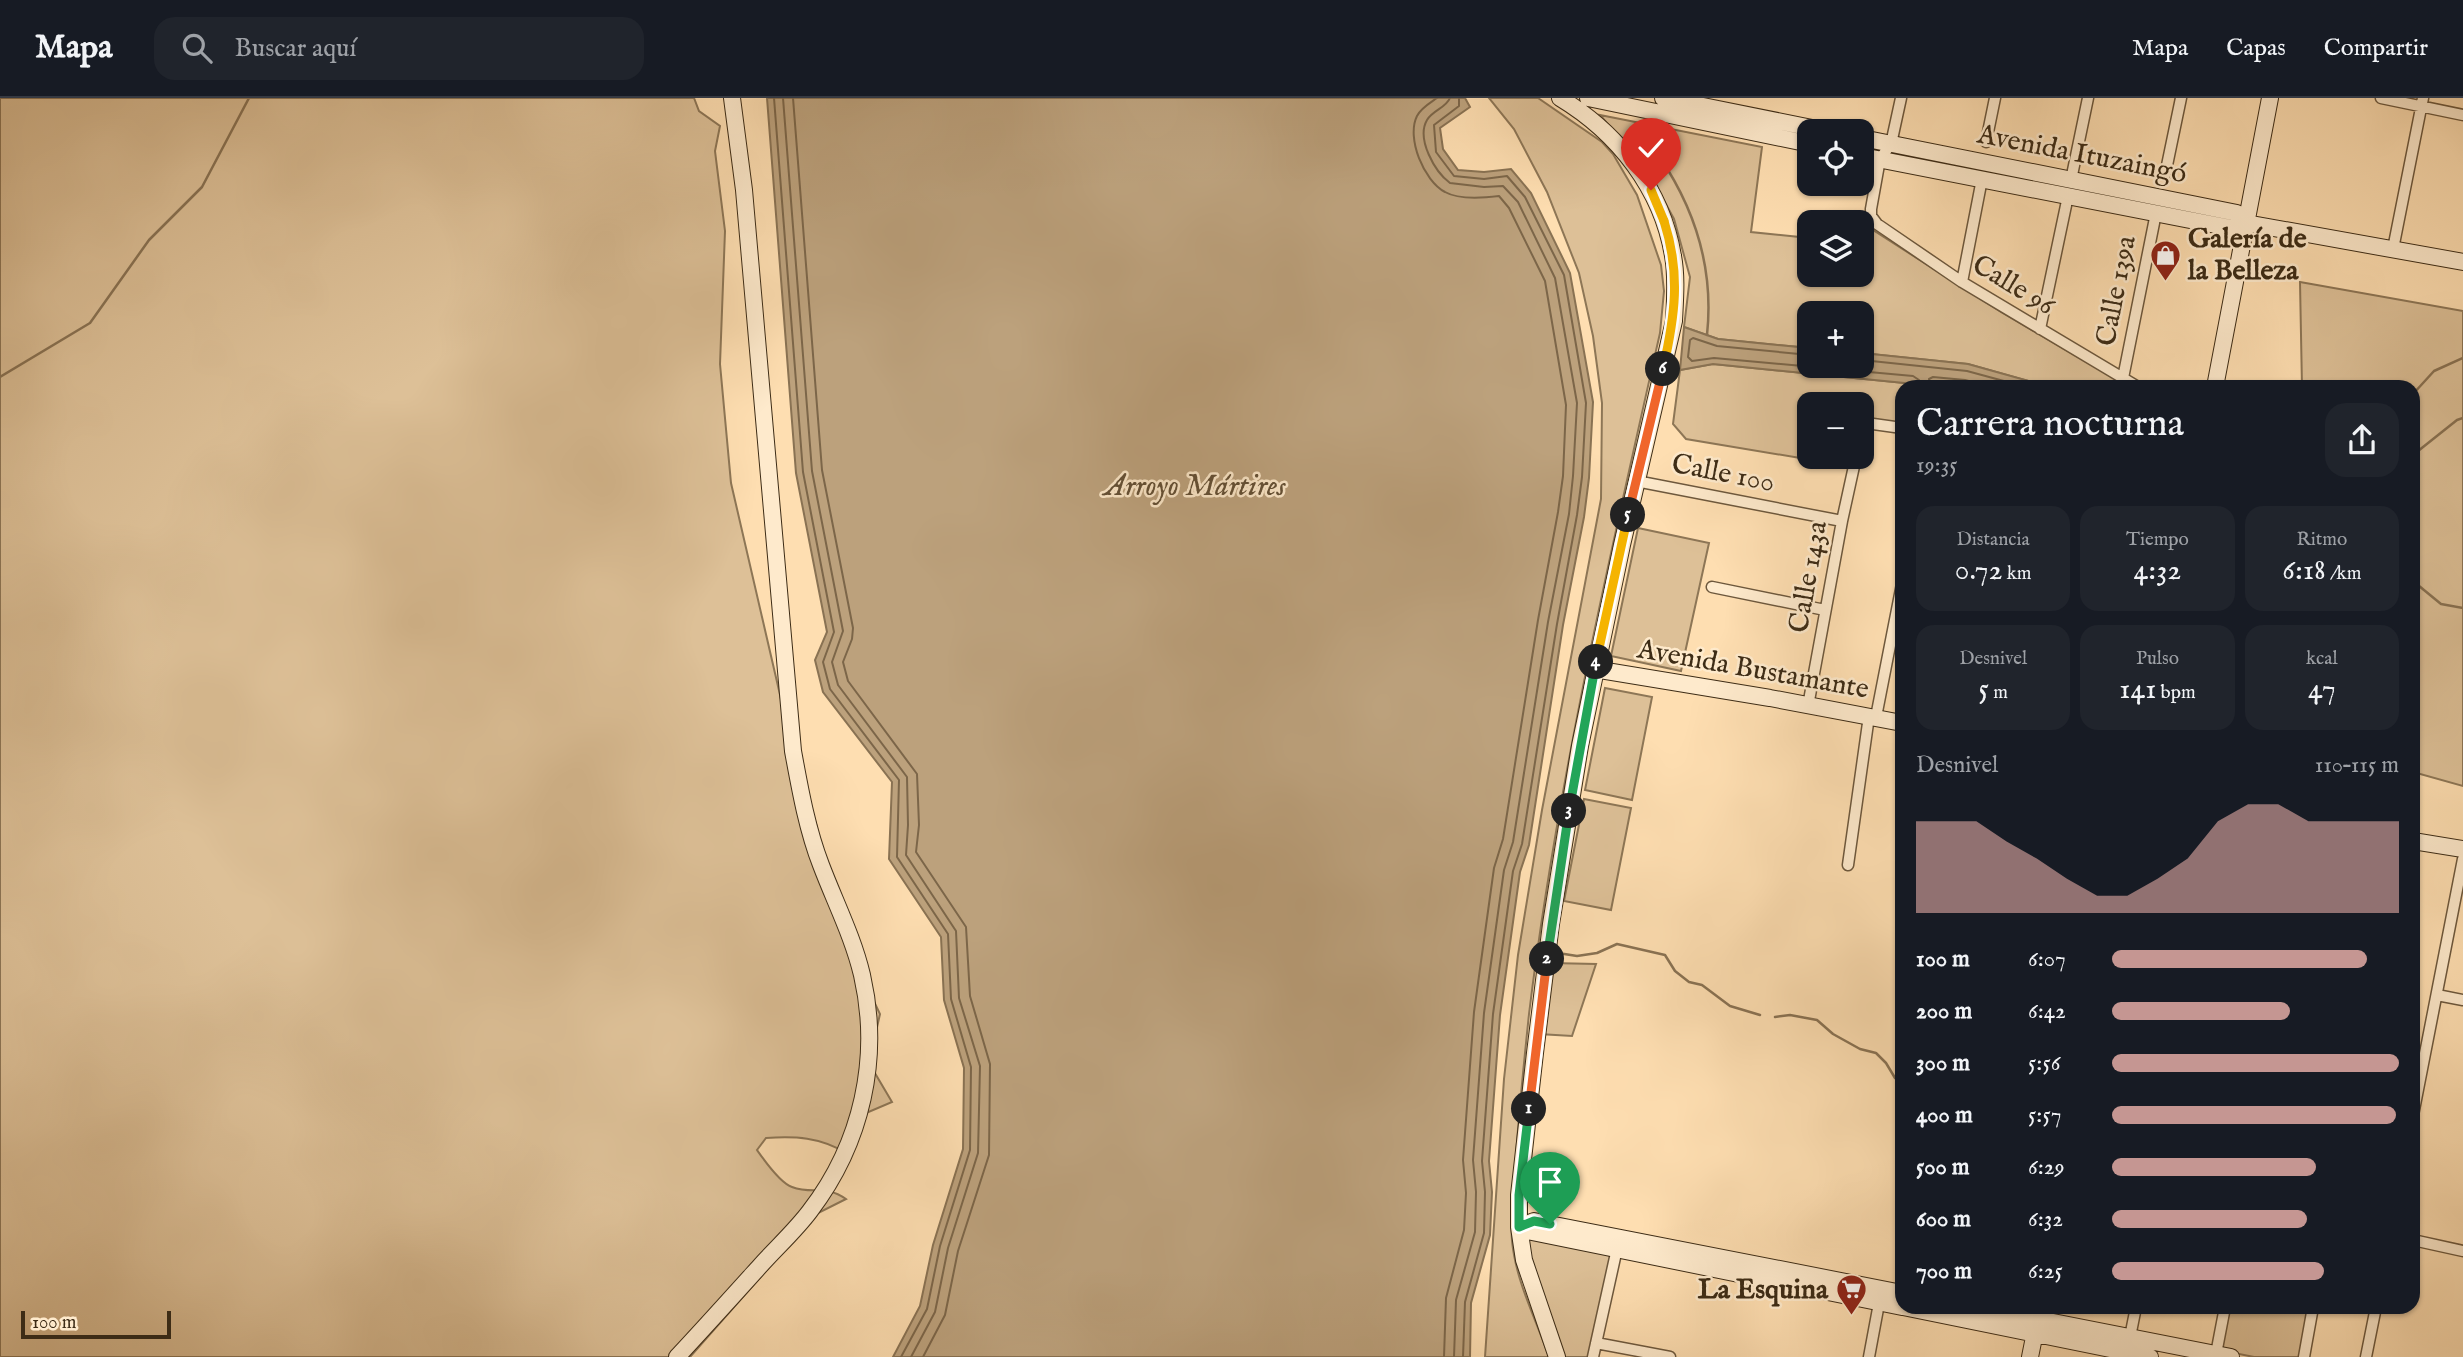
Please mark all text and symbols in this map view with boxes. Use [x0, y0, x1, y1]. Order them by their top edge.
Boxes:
search box [154, 17, 644, 80]
text: Mapa [35, 27, 112, 69]
icon: search [178, 29, 216, 67]
text: Buscar aquí [234, 32, 356, 65]
text: Mapa [2132, 33, 2188, 64]
text: Capas [2226, 33, 2286, 64]
text: Compartir [2324, 33, 2428, 64]
street label: Avenida Ituzaingó [1973, 117, 2190, 192]
pin [1621, 118, 1681, 190]
map controls [1797, 119, 1874, 469]
button: locate [1797, 119, 1874, 196]
icon: check [1632, 129, 1670, 167]
button: layers [1797, 210, 1874, 287]
place label: Galería de la Belleza [2187, 222, 2307, 289]
street label: Calle 139a [2089, 232, 2145, 349]
shop icon: Galería de la Belleza [2148, 238, 2182, 282]
street label: Calle 96 [1965, 248, 2062, 325]
button: + [1797, 301, 1874, 378]
pin: 6 [1646, 352, 1680, 386]
text: 6 [1658, 356, 1667, 380]
button: − [1797, 392, 1874, 469]
text: Carrera nocturna [1916, 401, 2184, 449]
button: share [2325, 403, 2399, 477]
street label: Calle 100 [1669, 447, 1777, 501]
text: 19:35 [1916, 451, 1958, 480]
water label: Arroyo Mártires [1101, 468, 1286, 506]
pin: 5 [1610, 498, 1646, 532]
text: 5 [1624, 502, 1631, 526]
street label: Calle 143a [1782, 517, 1836, 636]
text: Distancia [1957, 528, 2030, 552]
text: Tiempo [2126, 528, 2189, 552]
text: Ritmo [2296, 528, 2347, 552]
text: 0.72 [1955, 552, 2003, 590]
text: 4:32 [2134, 552, 2181, 590]
text: 6:18 [2282, 552, 2326, 590]
text: km [2003, 562, 2032, 586]
text: /km [2326, 562, 2361, 586]
street label: Avenida Bustamante [1633, 632, 1872, 708]
pin: 4 [1578, 644, 1614, 680]
text: Desnivel [1959, 647, 2027, 671]
text: Pulso [2136, 647, 2179, 671]
text: kcal [2306, 647, 2338, 671]
text: 4 [1591, 649, 1600, 673]
text: 5 [1978, 671, 1989, 709]
text: 141 [2119, 671, 2156, 709]
text: 47 [2308, 671, 2336, 709]
text: m [1989, 681, 2008, 705]
text: bpm [2156, 681, 2196, 705]
text: Desnivel [1916, 751, 1998, 780]
text: 110–115 m [2315, 751, 2399, 780]
pin: 3 [1552, 794, 1586, 828]
text: 3 [1565, 798, 1572, 822]
pin: 2 [1530, 942, 1564, 976]
text: 100 m [1916, 945, 1970, 974]
text: 6:07 [2028, 945, 2066, 974]
text: 2 [1542, 946, 1551, 970]
text: 200 m [1916, 997, 1972, 1026]
text: 6:42 [2028, 997, 2066, 1026]
text: 300 m [1916, 1049, 1970, 1078]
text: 5:56 [2028, 1049, 2060, 1078]
pin: 1 [1512, 1091, 1546, 1126]
text: 1 [1525, 1096, 1532, 1120]
text: 400 m [1916, 1101, 1973, 1130]
text: 5:57 [2028, 1101, 2062, 1130]
pin [1520, 1152, 1580, 1224]
text: 500 m [1916, 1153, 1970, 1182]
text: 6:29 [2028, 1153, 2065, 1182]
icon: arrive [1531, 1163, 1569, 1201]
text: 600 m [1916, 1205, 1971, 1234]
text: 6:32 [2028, 1205, 2063, 1234]
text: 700 m [1916, 1257, 1972, 1286]
text: 6:25 [2028, 1257, 2063, 1286]
place label: La Esquina [1698, 1273, 1829, 1308]
supermarket icon: La Esquina [1834, 1273, 1868, 1317]
scale bar [21, 1308, 172, 1340]
text: 100 m [32, 1311, 76, 1335]

